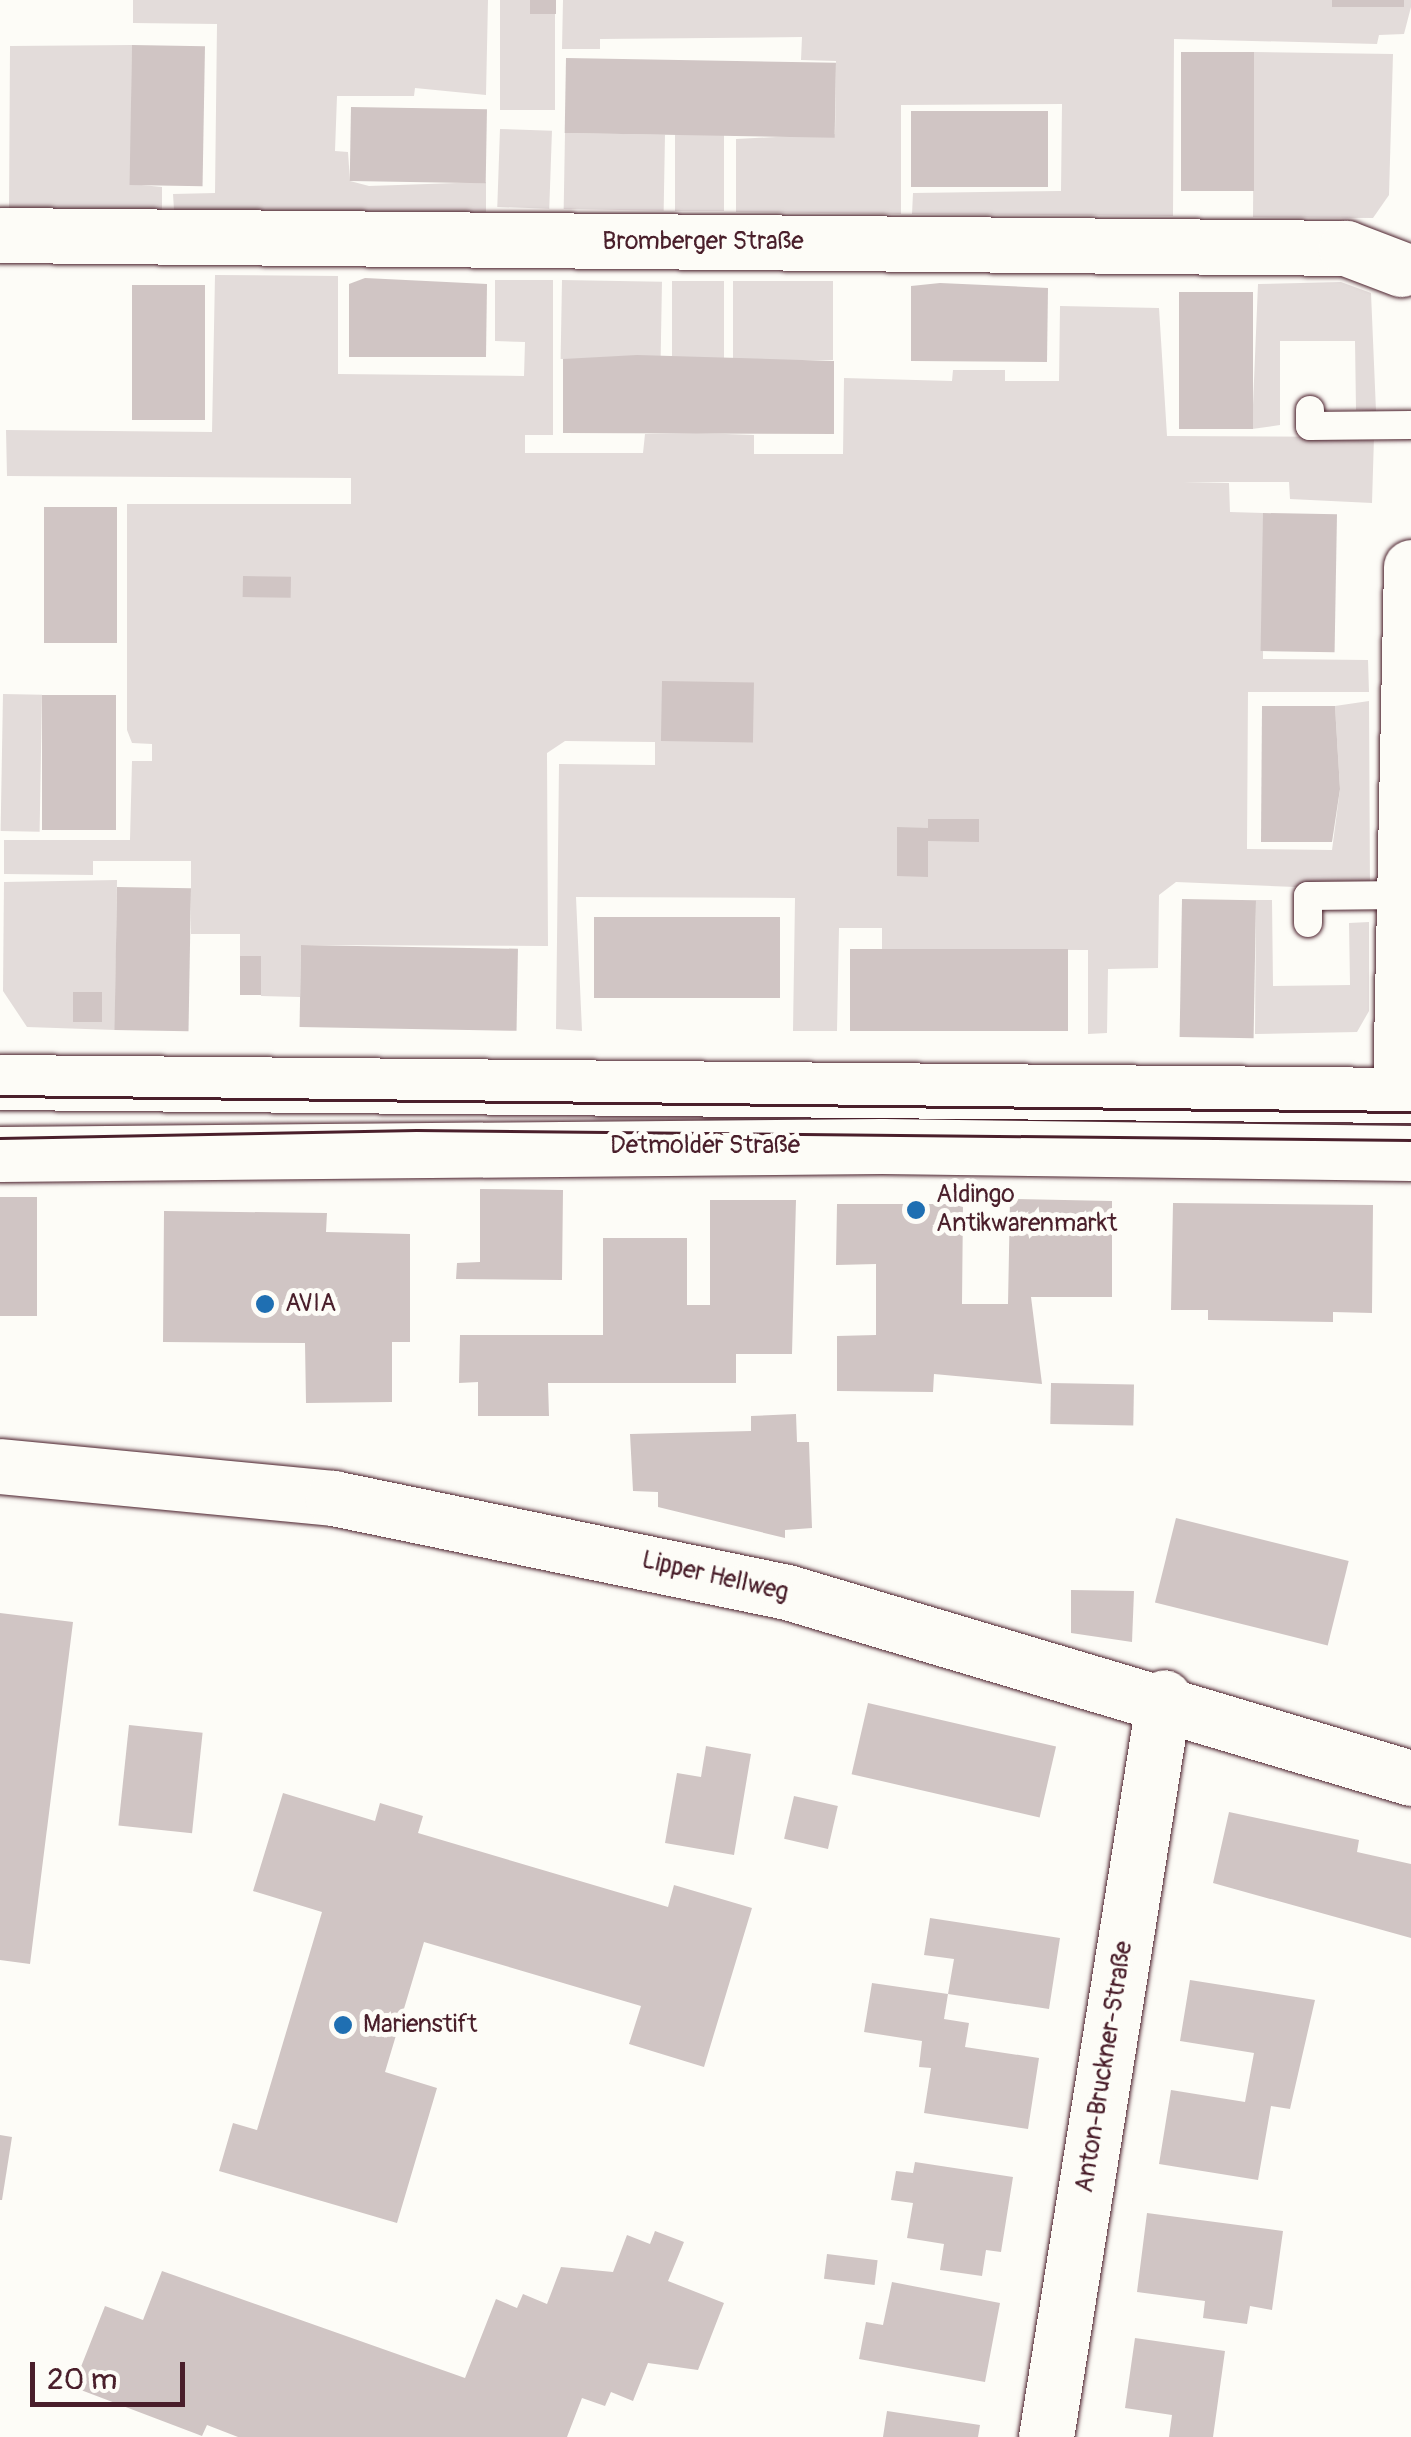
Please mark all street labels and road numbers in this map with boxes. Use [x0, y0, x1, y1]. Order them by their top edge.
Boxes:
street label: Bromberger Straße [602, 227, 804, 257]
street label: Detmolder Straße [610, 1131, 800, 1161]
street label: Lipper Hellweg [639, 1546, 791, 1608]
street label: Anton-Bruckner-Straße [1070, 1939, 1140, 2195]

